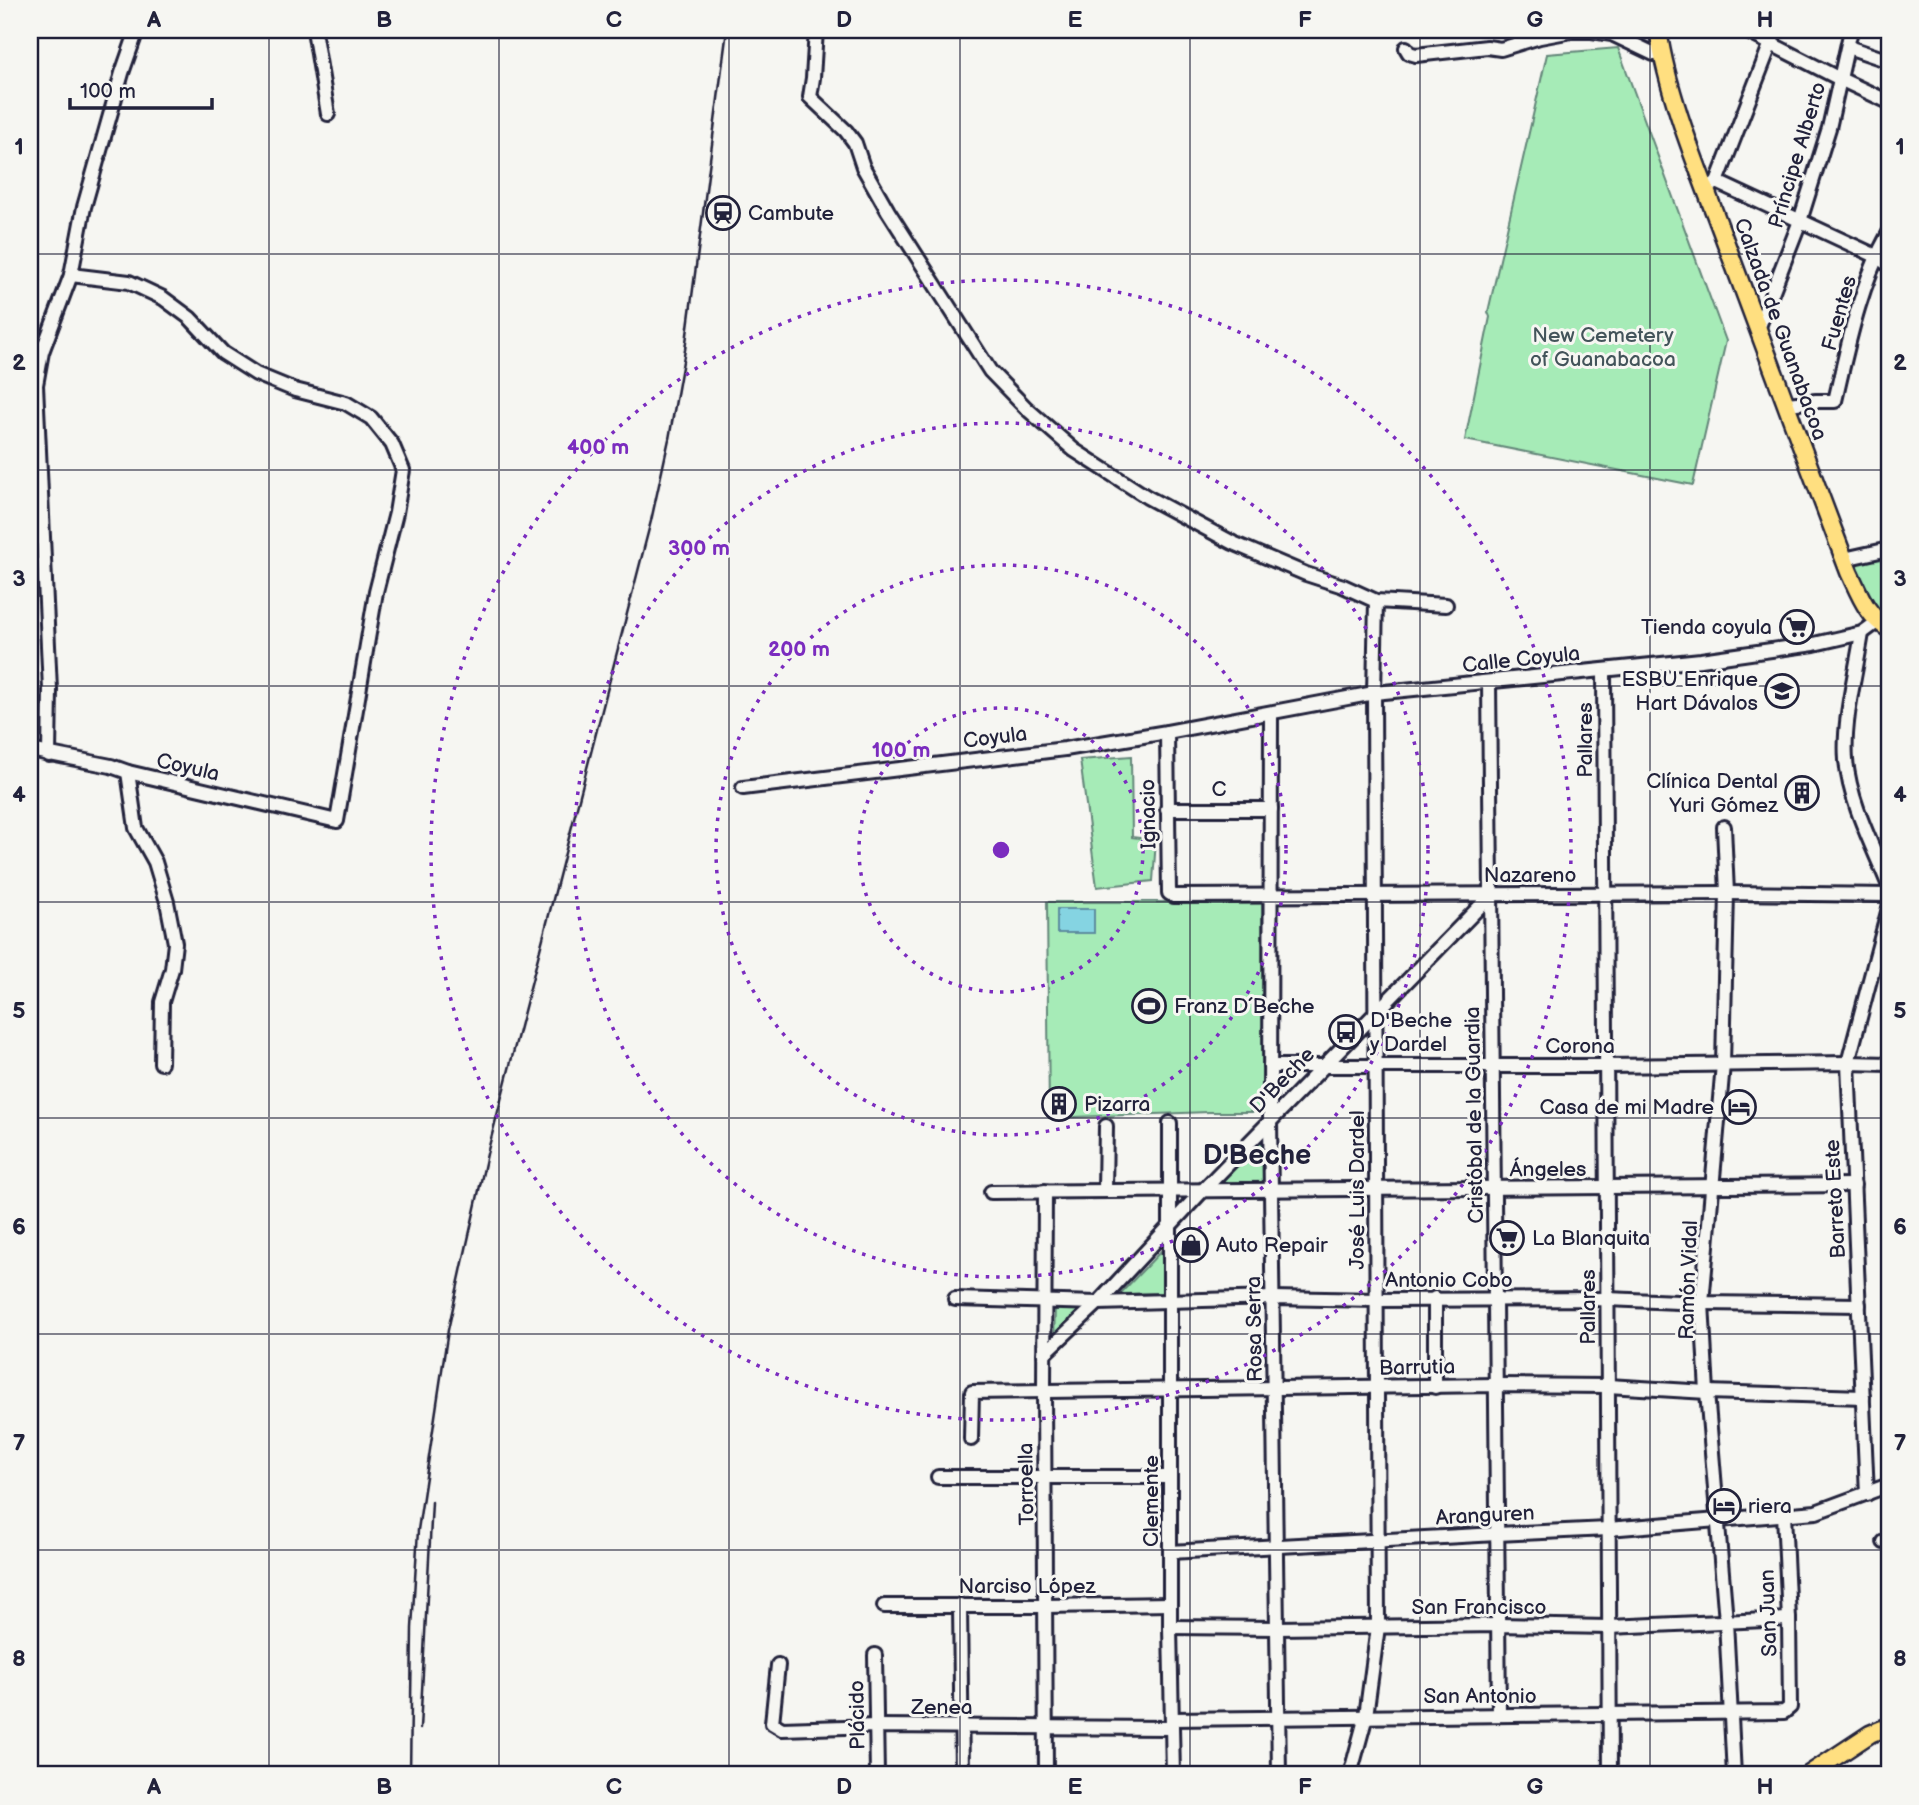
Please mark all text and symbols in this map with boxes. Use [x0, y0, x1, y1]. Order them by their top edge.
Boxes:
text: A [146, 6, 162, 34]
text: B [376, 6, 392, 34]
text: C [606, 6, 622, 34]
text: D [836, 6, 852, 34]
text: E [1068, 6, 1083, 34]
text: F [1298, 6, 1312, 34]
text: G [1527, 6, 1544, 34]
text: H [1756, 6, 1774, 34]
scale bar [70, 66, 212, 110]
text: 100 m [80, 79, 136, 104]
street label: Príncipe Alberto [1763, 79, 1832, 231]
text: 1 [14, 133, 24, 161]
text: 1 [1895, 133, 1905, 161]
station icon: Cambute [704, 194, 742, 232]
place label: Cambute [748, 201, 834, 226]
street label: Calzada de Guanabacoa [1729, 215, 1832, 444]
street label: Fuentes [1817, 273, 1862, 354]
park label: New Cemetery of Guanabacoa [1530, 323, 1676, 372]
text: 2 [12, 349, 26, 377]
text: 2 [1893, 349, 1907, 377]
text: 400 m [567, 435, 629, 460]
text: 300 m [668, 536, 730, 561]
text: 3 [12, 565, 26, 593]
text: 3 [1893, 565, 1907, 593]
supermarket icon: Tienda coyula [1778, 608, 1816, 646]
place label: Tienda coyula [1641, 615, 1772, 640]
text: 200 m [768, 637, 830, 662]
street label: Calle Coyula [1461, 641, 1581, 678]
place label: ESBU Enrique Hart Dávalos [1621, 667, 1758, 716]
school or university icon: ESBU Enrique Hart Dávalos [1763, 672, 1801, 710]
street label: Pallares [1573, 702, 1598, 778]
street label: Coyula [962, 721, 1028, 754]
text: 100 m [872, 738, 930, 763]
street label: Coyula [154, 748, 222, 787]
place label: Clínica Dental Yuri Gómez [1646, 769, 1779, 818]
building icon: Clínica Dental Yuri Gómez [1783, 774, 1821, 812]
street label: C [1212, 777, 1227, 802]
street label: Ignacio [1135, 779, 1162, 849]
text: 4 [12, 781, 26, 809]
text: 4 [1893, 781, 1907, 809]
centre of rings [989, 838, 1013, 862]
street label: Nazareno [1484, 863, 1576, 888]
sports icon: Franz D´Beche [1130, 987, 1168, 1025]
place label: Franz D´Beche [1174, 994, 1315, 1019]
text: 5 [12, 997, 26, 1025]
text: 5 [1893, 997, 1907, 1025]
street label: Cristóbal de la Guardia [1460, 1006, 1489, 1224]
place label: D'Beche y Dardel [1369, 1008, 1452, 1057]
bus stop icon: D'Beche y Dardel [1327, 1013, 1365, 1051]
street label: Corona [1545, 1034, 1615, 1059]
street label: D'Beche [1245, 1042, 1320, 1119]
building icon: Pizarra [1040, 1085, 1078, 1123]
hotel icon: Casa de mi Madre [1720, 1088, 1758, 1126]
place label: Pizarra [1084, 1092, 1150, 1117]
place label: Casa de mi Madre [1539, 1095, 1714, 1120]
street label: José Luis Dardel [1345, 1110, 1370, 1270]
district label: D'Beche [1203, 1139, 1311, 1172]
street label: Barreto Este [1820, 1139, 1851, 1259]
street label: Ángeles [1510, 1157, 1586, 1182]
text: 6 [12, 1213, 26, 1241]
text: 6 [1893, 1213, 1907, 1241]
supermarket icon: La Blanquita [1488, 1219, 1526, 1257]
street label: Ramón Vidal [1674, 1220, 1703, 1340]
shop icon: Auto Repair [1172, 1226, 1210, 1264]
place label: La Blanquita [1532, 1226, 1650, 1251]
place label: Auto Repair [1216, 1233, 1328, 1258]
street label: Antonio Cobo [1385, 1268, 1513, 1293]
street label: Pallares [1576, 1269, 1601, 1345]
street label: Rosa Serra [1241, 1276, 1268, 1382]
street label: Barrutia [1379, 1354, 1455, 1381]
text: 7 [13, 1429, 26, 1457]
text: 7 [1894, 1429, 1907, 1457]
street label: Torroella [1013, 1442, 1040, 1525]
street label: Clemente [1139, 1455, 1164, 1547]
hotel icon: riera [1705, 1487, 1743, 1525]
place label: riera [1748, 1494, 1792, 1519]
street label: Aranguren [1435, 1500, 1535, 1531]
street label: San Juan [1754, 1569, 1783, 1657]
street label: Narciso López [958, 1574, 1096, 1599]
street label: San Francisco [1411, 1595, 1547, 1620]
text: 8 [12, 1645, 26, 1673]
text: 8 [1893, 1645, 1907, 1673]
street label: Plácido [844, 1680, 871, 1750]
street label: San Antonio [1423, 1684, 1537, 1709]
street label: Zenea [910, 1695, 973, 1720]
text: A [146, 1773, 162, 1801]
text: B [376, 1773, 392, 1801]
text: C [606, 1773, 622, 1801]
text: D [836, 1773, 852, 1801]
text: E [1068, 1773, 1083, 1801]
text: F [1298, 1773, 1312, 1801]
text: G [1527, 1773, 1544, 1801]
text: H [1756, 1773, 1774, 1801]

